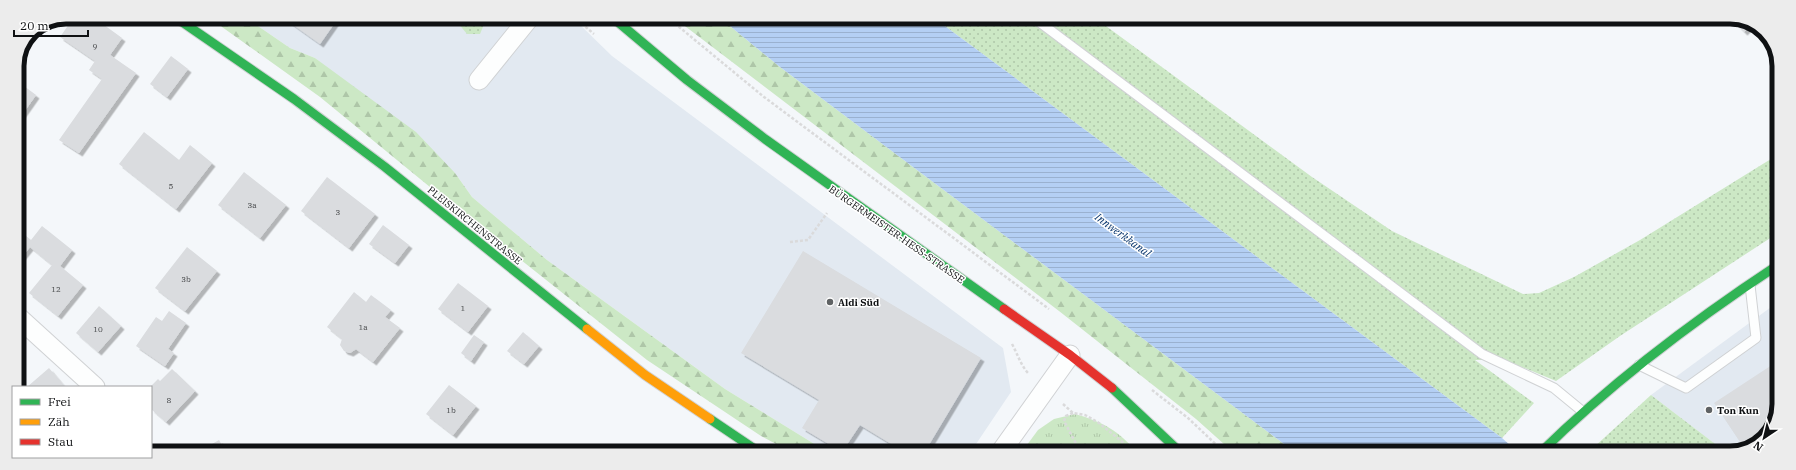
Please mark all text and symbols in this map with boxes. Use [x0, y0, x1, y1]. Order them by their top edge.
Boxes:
scale bar [14, 12, 88, 38]
text: 20 m [20, 18, 49, 33]
house number: 9 [93, 41, 98, 51]
house number: 5 [169, 181, 174, 191]
street label: BÜRGERMEISTER-HESS-STRASSE [826, 182, 967, 286]
street label: PLEISKIRCHENSTRASSE [425, 183, 525, 267]
house number: 3a [247, 200, 257, 210]
house number: 3 [336, 207, 341, 217]
water label: Innwerkkanal [1091, 209, 1155, 261]
house number: 3b [181, 274, 191, 284]
house number: 12 [51, 284, 61, 294]
place label: Aldi Süd [838, 296, 880, 309]
marker: Aldi Süd [825, 297, 835, 307]
house number: 1 [461, 303, 466, 313]
house number: 1a [358, 322, 368, 332]
house number: 10 [93, 324, 103, 334]
legend [12, 386, 152, 458]
text: Frei [48, 394, 71, 409]
house number: 8 [167, 395, 172, 405]
place label: Ton Kun [1717, 404, 1759, 417]
house number: 1b [446, 405, 456, 415]
marker: Ton Kun [1704, 405, 1714, 415]
text: Zäh [48, 414, 70, 429]
north arrow [1744, 418, 1784, 458]
text: Stau [48, 434, 74, 449]
text: N [1750, 438, 1766, 454]

